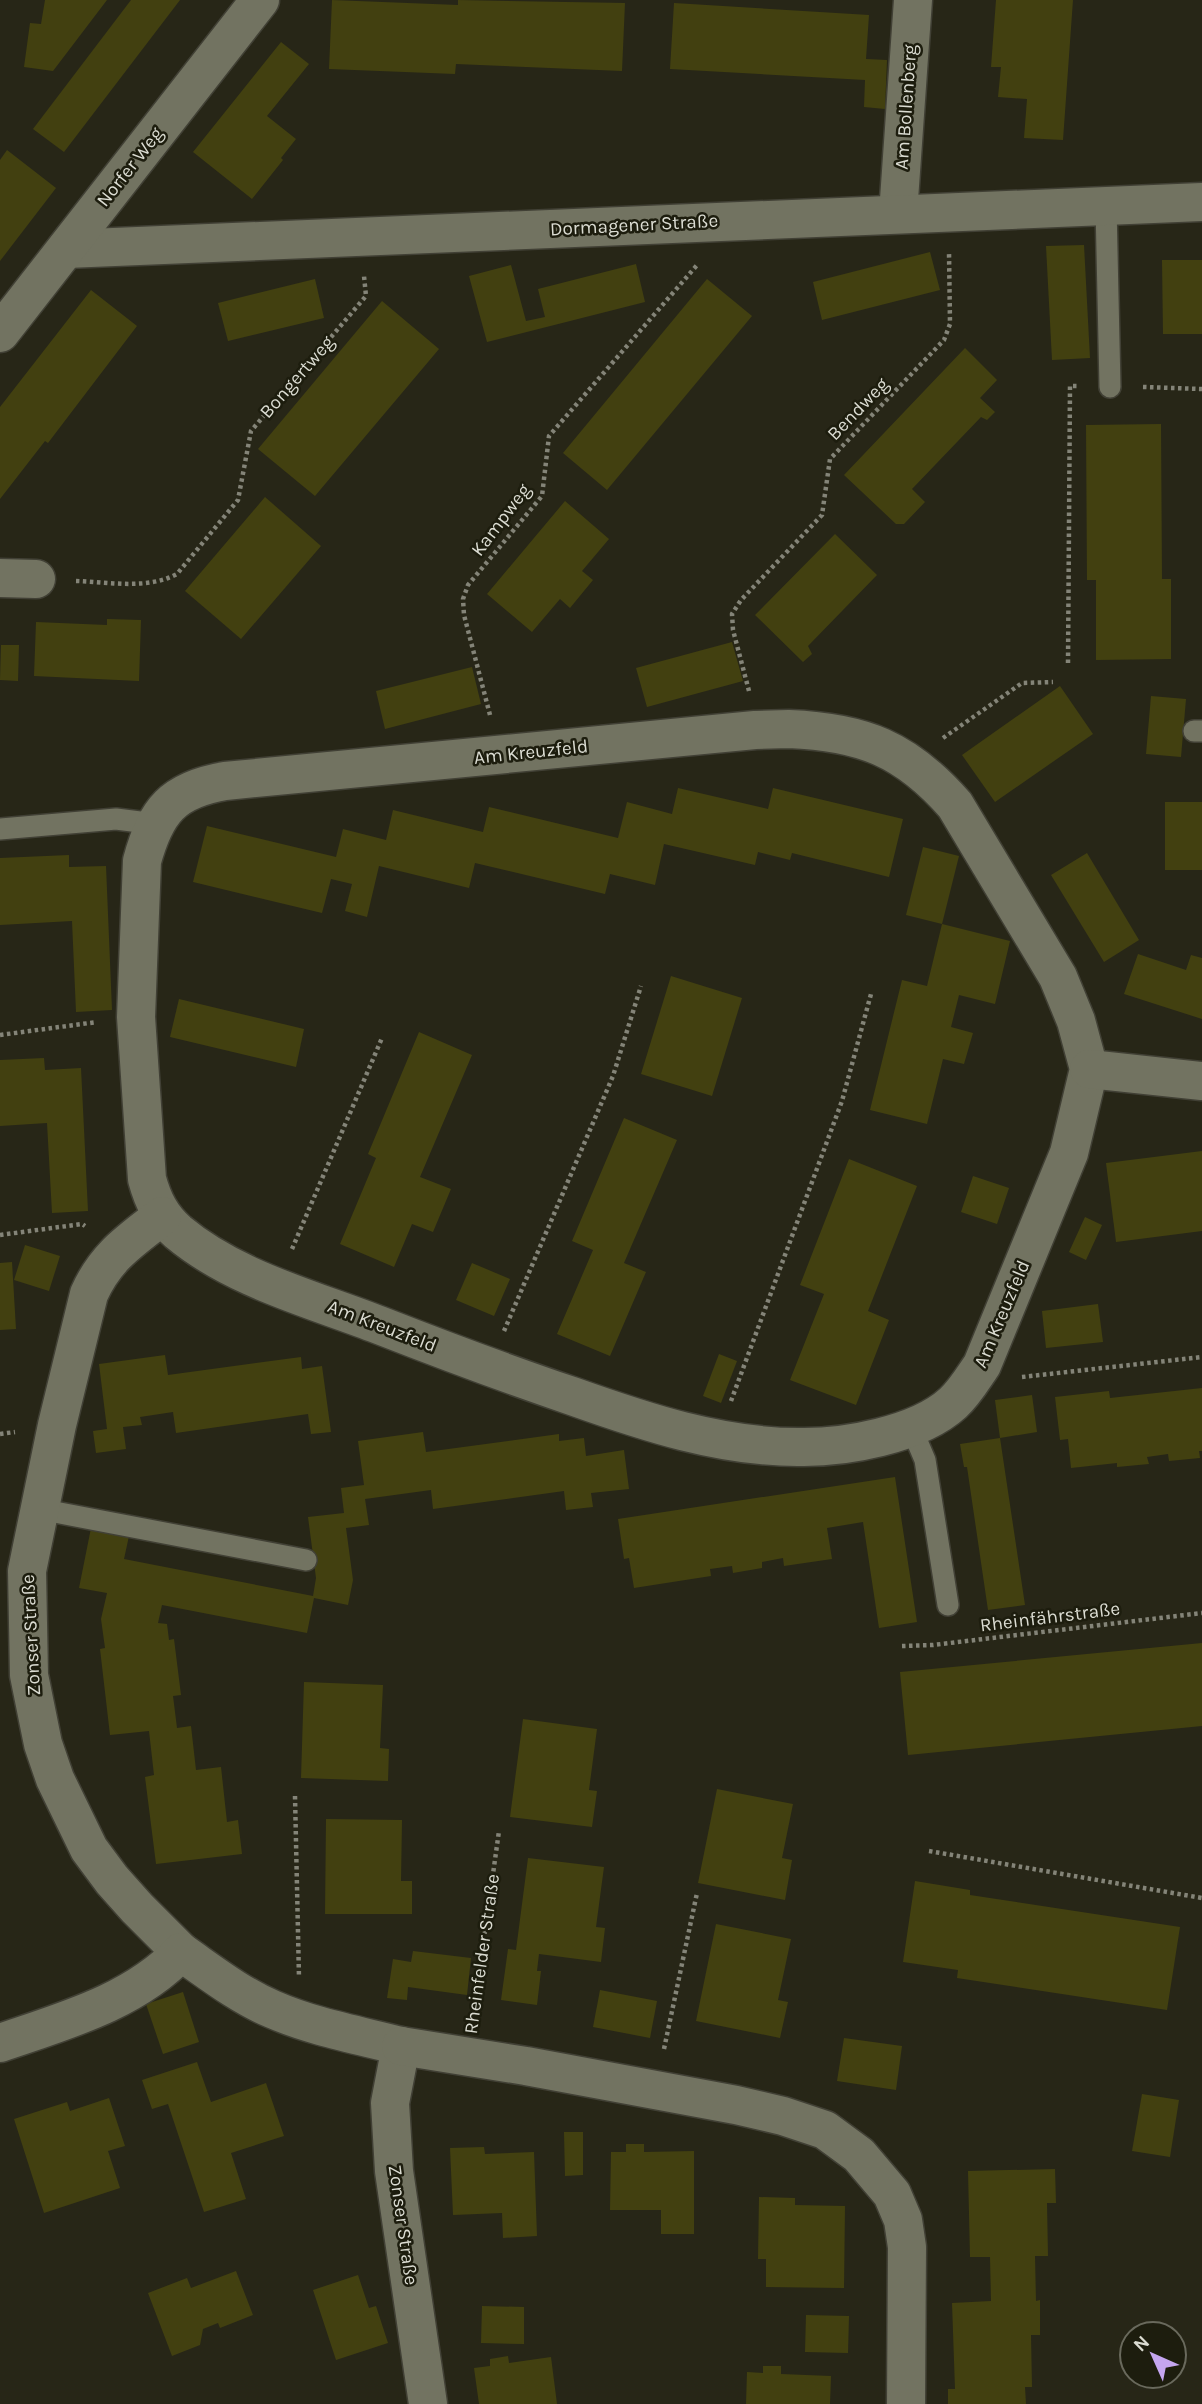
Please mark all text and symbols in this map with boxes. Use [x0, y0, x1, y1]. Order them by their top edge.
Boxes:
street label: Am Bollenberg [891, 43, 921, 170]
street label: Norfer Weg [92, 123, 168, 211]
street label: Dormagener Straße [549, 210, 719, 240]
street label: Bongertweg [255, 331, 339, 423]
street label: Bendweg [823, 373, 893, 445]
street label: Kampweg [467, 479, 536, 561]
street label: Am Kreuzfeld [473, 735, 589, 769]
street label: Am Kreuzfeld [969, 1257, 1035, 1371]
street label: Am Kreuzfeld [325, 1295, 439, 1357]
street label: Zonser Straße [17, 1574, 45, 1696]
street label: Rheinfährstraße [979, 1597, 1121, 1637]
street label: Rheinfelder Straße [460, 1873, 504, 2035]
street label: Zonser Straße [384, 2163, 422, 2287]
north arrow [1118, 2320, 1188, 2390]
text: N [1129, 2331, 1154, 2356]

